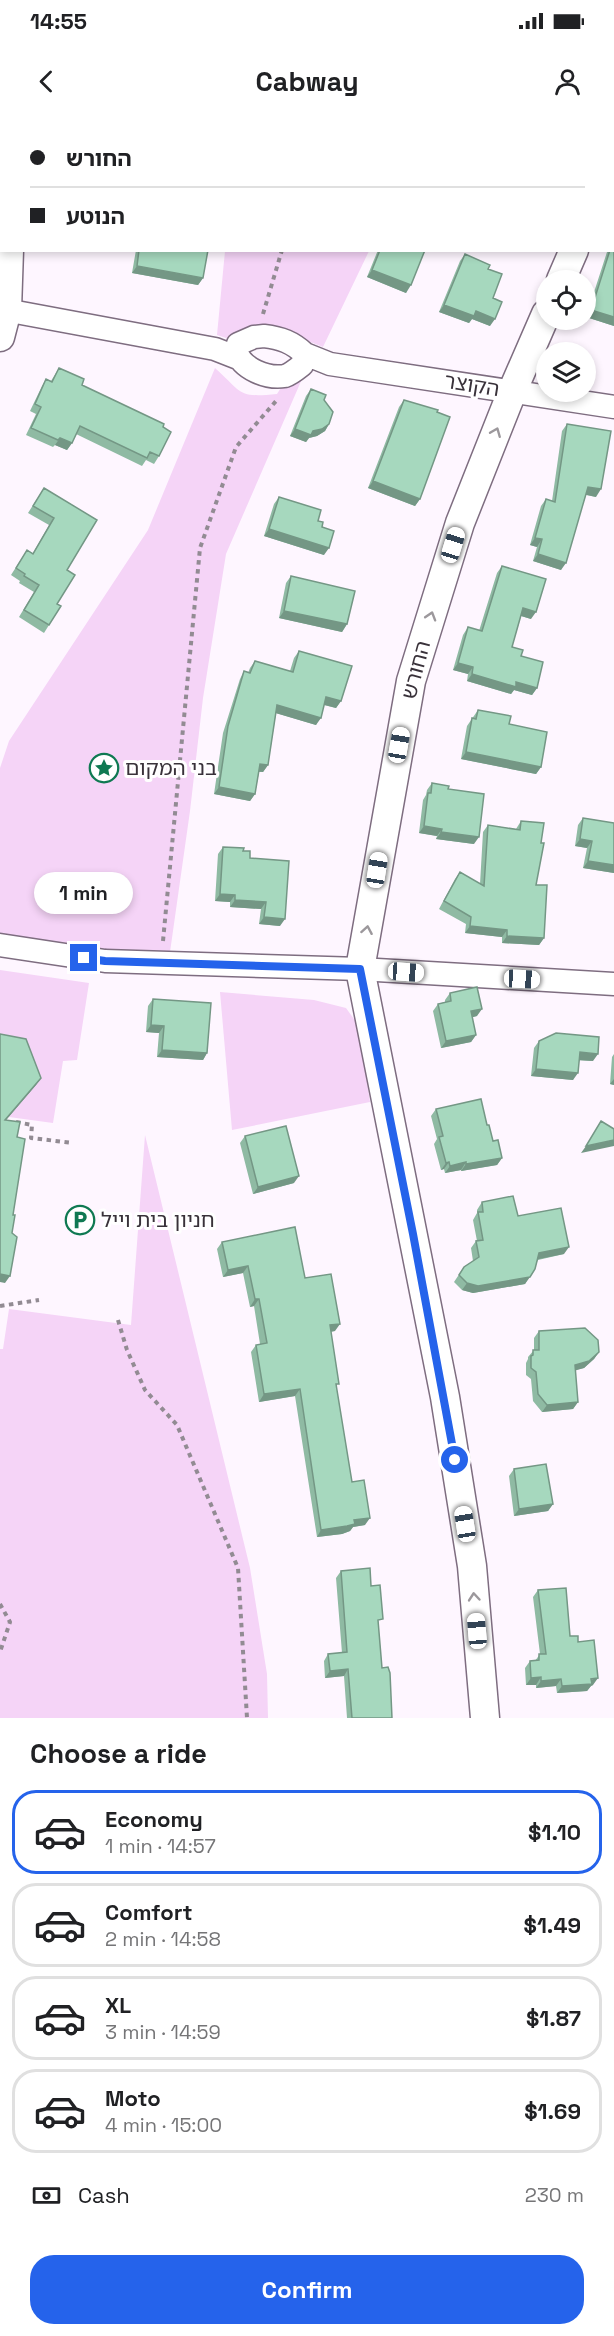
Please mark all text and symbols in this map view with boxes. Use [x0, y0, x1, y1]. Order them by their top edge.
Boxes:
text: 14:55 [30, 7, 87, 35]
text: Cabway [255, 64, 359, 99]
icon: back [30, 65, 63, 98]
icon: person [551, 65, 584, 98]
text: החורש [66, 144, 132, 172]
text: הנוטע [66, 202, 125, 230]
map controls [536, 270, 596, 402]
button: locate [536, 270, 596, 330]
button: layers [536, 342, 596, 402]
street label: הקוצר [443, 367, 502, 402]
one-way arrow [489, 428, 501, 439]
car [439, 525, 467, 565]
one-way arrow [424, 611, 436, 622]
street label: החורש [395, 638, 436, 702]
car [387, 726, 411, 764]
place icon: בני המקום [88, 752, 120, 784]
place label: בני המקום [125, 754, 217, 781]
car [365, 851, 389, 889]
callout: 1 min [34, 871, 134, 913]
text: 1 min [59, 880, 108, 906]
one-way arrow [360, 925, 372, 935]
route end [70, 944, 97, 971]
car [387, 962, 425, 982]
car [504, 969, 540, 989]
parking icon: חניון בית וייל [64, 1204, 96, 1236]
place label: חניון בית וייל [101, 1206, 215, 1233]
route start [441, 1446, 468, 1473]
car [453, 1505, 477, 1543]
one-way arrow [468, 1592, 481, 1601]
car [466, 1612, 488, 1650]
text: Choose a ride [30, 1736, 207, 1771]
icon: car [33, 1805, 87, 1859]
text: Economy [105, 1805, 203, 1833]
text: $1.10 [528, 1818, 581, 1846]
text: 1 min · 14:57 [105, 1833, 216, 1859]
icon: car [33, 1898, 87, 1952]
text: Comfort [105, 1898, 193, 1926]
text: $1.49 [524, 1911, 581, 1939]
text: 2 min · 14:58 [105, 1926, 221, 1952]
icon: car [33, 1991, 87, 2045]
text: XL [105, 1991, 131, 2019]
text: $1.87 [526, 2004, 581, 2032]
text: 3 min · 14:59 [105, 2019, 221, 2045]
icon: car [33, 2084, 87, 2138]
text: Moto [105, 2084, 161, 2112]
text: $1.69 [524, 2097, 581, 2125]
text: 4 min · 15:00 [105, 2112, 222, 2138]
icon: cash [30, 2179, 63, 2212]
text: Cash [78, 2181, 130, 2209]
text: 230 m [525, 2182, 584, 2208]
button: Confirm [30, 2255, 584, 2324]

